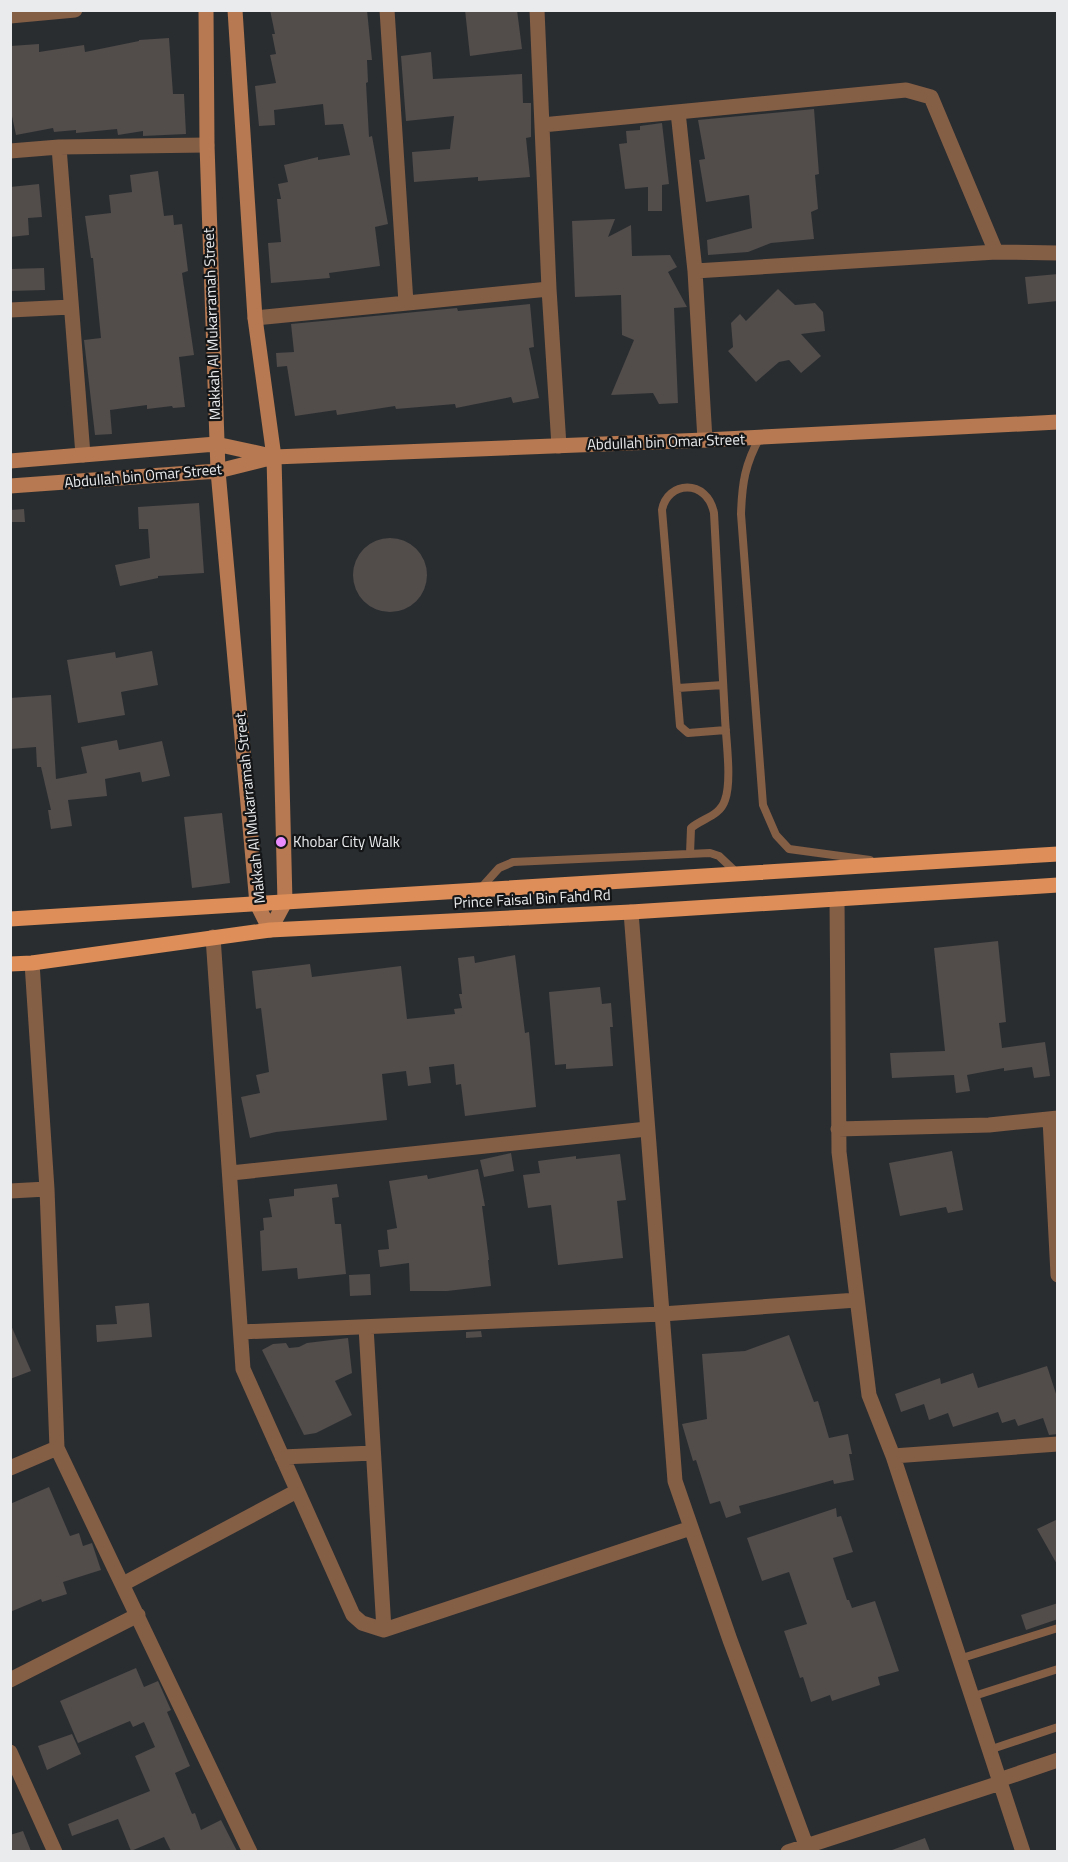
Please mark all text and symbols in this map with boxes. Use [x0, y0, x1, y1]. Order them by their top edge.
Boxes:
street label: Makkah Al Mukarramah Street [197, 227, 226, 420]
street label: Abdullah bin Omar Street [587, 427, 746, 456]
street label: Abdullah bin Omar Street [63, 457, 223, 494]
street label: Makkah Al Mukarramah Street [228, 711, 271, 905]
place label: Khobar City Walk [293, 830, 400, 853]
marker: Khobar City Walk [274, 835, 288, 849]
street label: Prince Faisal Bin Fahd Rd [453, 883, 611, 914]

